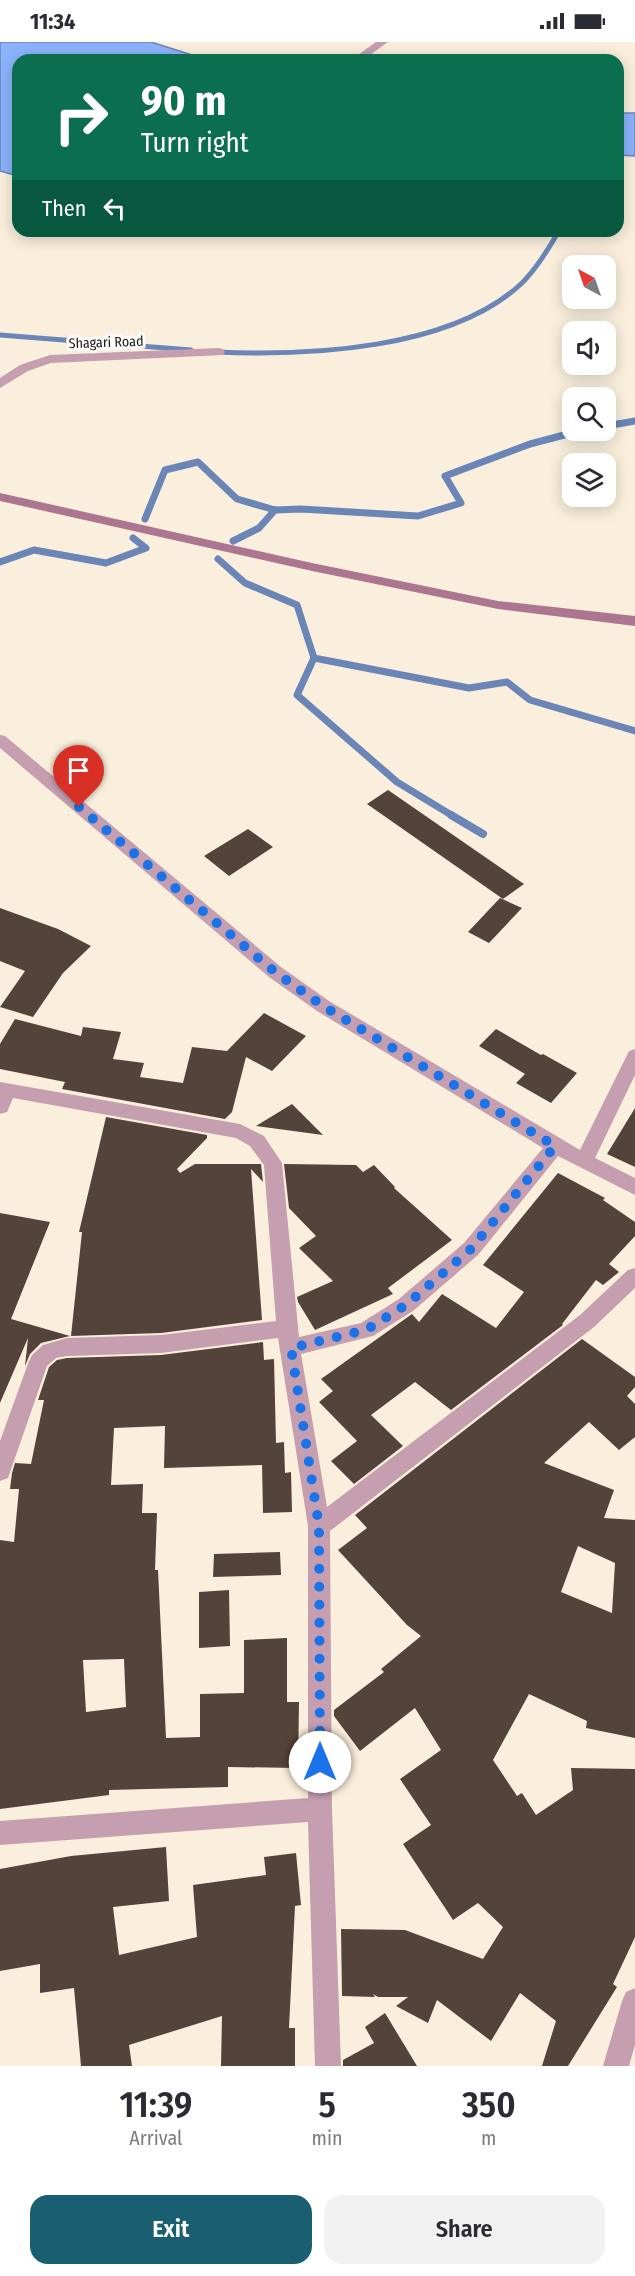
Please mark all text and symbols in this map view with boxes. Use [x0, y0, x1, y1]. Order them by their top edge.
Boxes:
text: 11:34 [30, 8, 75, 35]
text: 90 m [141, 76, 226, 126]
icon: right [42, 78, 120, 156]
text: Turn right [141, 127, 249, 159]
icon: left [98, 192, 131, 225]
text: Then [42, 195, 86, 222]
north arrow [562, 255, 616, 309]
map controls [562, 255, 616, 507]
button: sound [562, 321, 616, 375]
street label: Shagari Road [68, 333, 144, 352]
button: search [562, 387, 616, 441]
button: layers [562, 453, 616, 507]
pin [53, 745, 104, 807]
icon: arrive [62, 754, 95, 787]
position arrow [288, 1730, 352, 1794]
text: 11:39 [119, 2083, 192, 2127]
text: 5 [318, 2083, 336, 2127]
text: 350 [462, 2083, 516, 2127]
text: Arrival [129, 2126, 182, 2150]
text: min [312, 2126, 343, 2150]
text: m [481, 2126, 496, 2150]
button: Exit [30, 2195, 312, 2264]
button: Share [324, 2195, 605, 2264]

